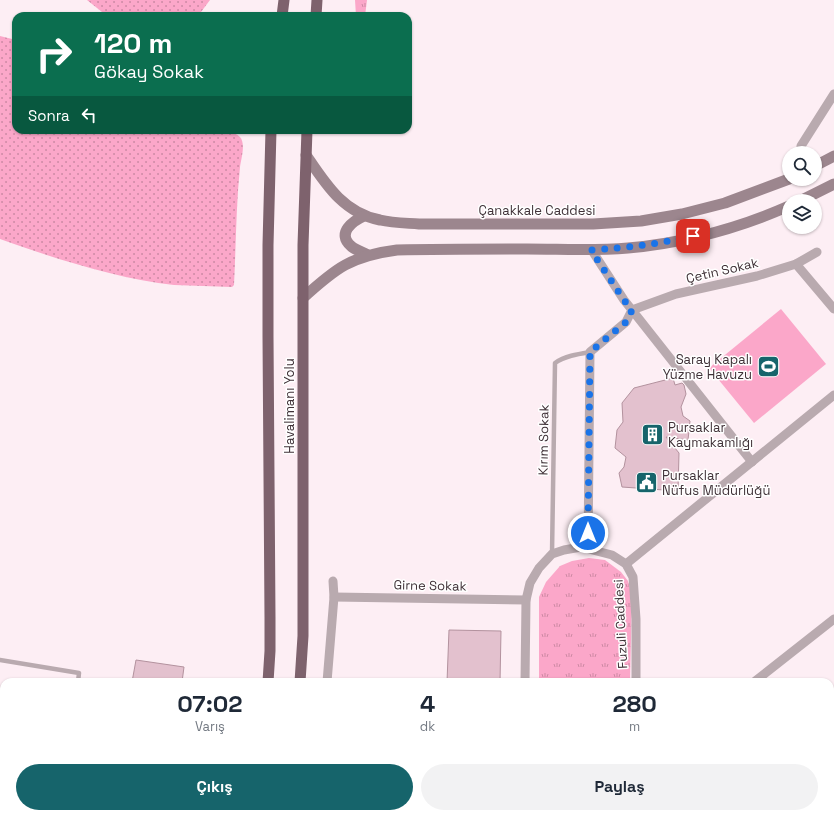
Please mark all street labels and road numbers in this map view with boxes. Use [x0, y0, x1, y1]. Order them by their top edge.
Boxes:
street label: Çanakkale Caddesi [479, 202, 595, 219]
street label: Çetin Sokak [684, 254, 760, 287]
street label: Havalimanı Yolu [281, 358, 298, 454]
street label: Kırım Sokak [534, 404, 553, 476]
street label: Girne Sokak [393, 576, 467, 595]
street label: Fuzuli Caddesi [610, 579, 631, 669]

